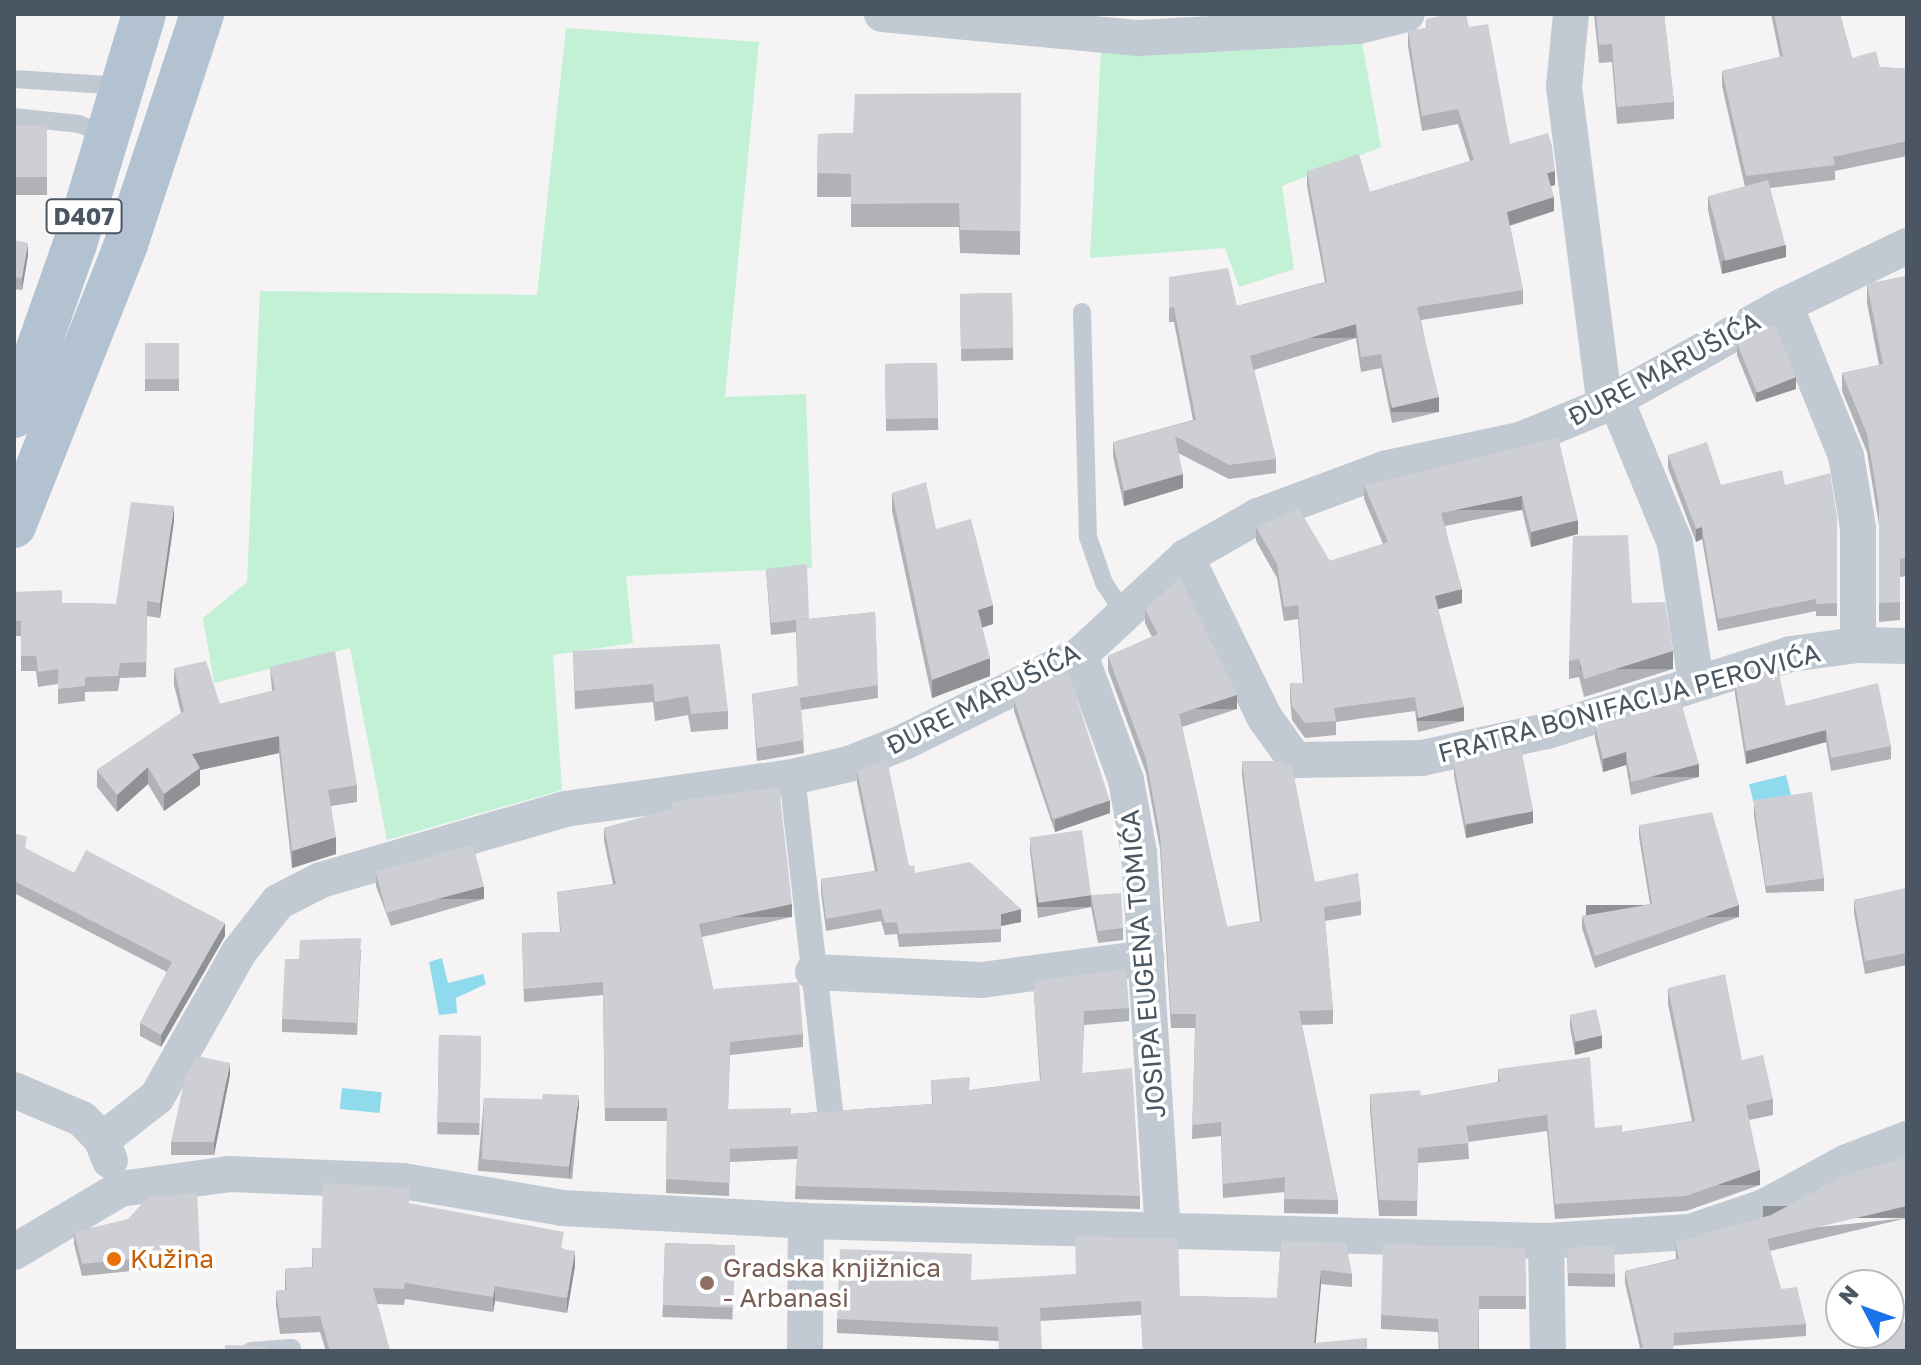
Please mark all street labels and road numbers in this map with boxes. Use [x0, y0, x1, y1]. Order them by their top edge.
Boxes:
road number: D407 [44, 196, 124, 236]
street label: ĐURE MARUŠIĆA [1563, 305, 1765, 433]
street label: ĐURE MARUŠIĆA [881, 637, 1085, 761]
street label: FRATRA BONIFACIJA PEROVIĆA [1435, 637, 1823, 769]
street label: JOSIPA EUGENA TOMIĆA [1114, 808, 1172, 1120]

